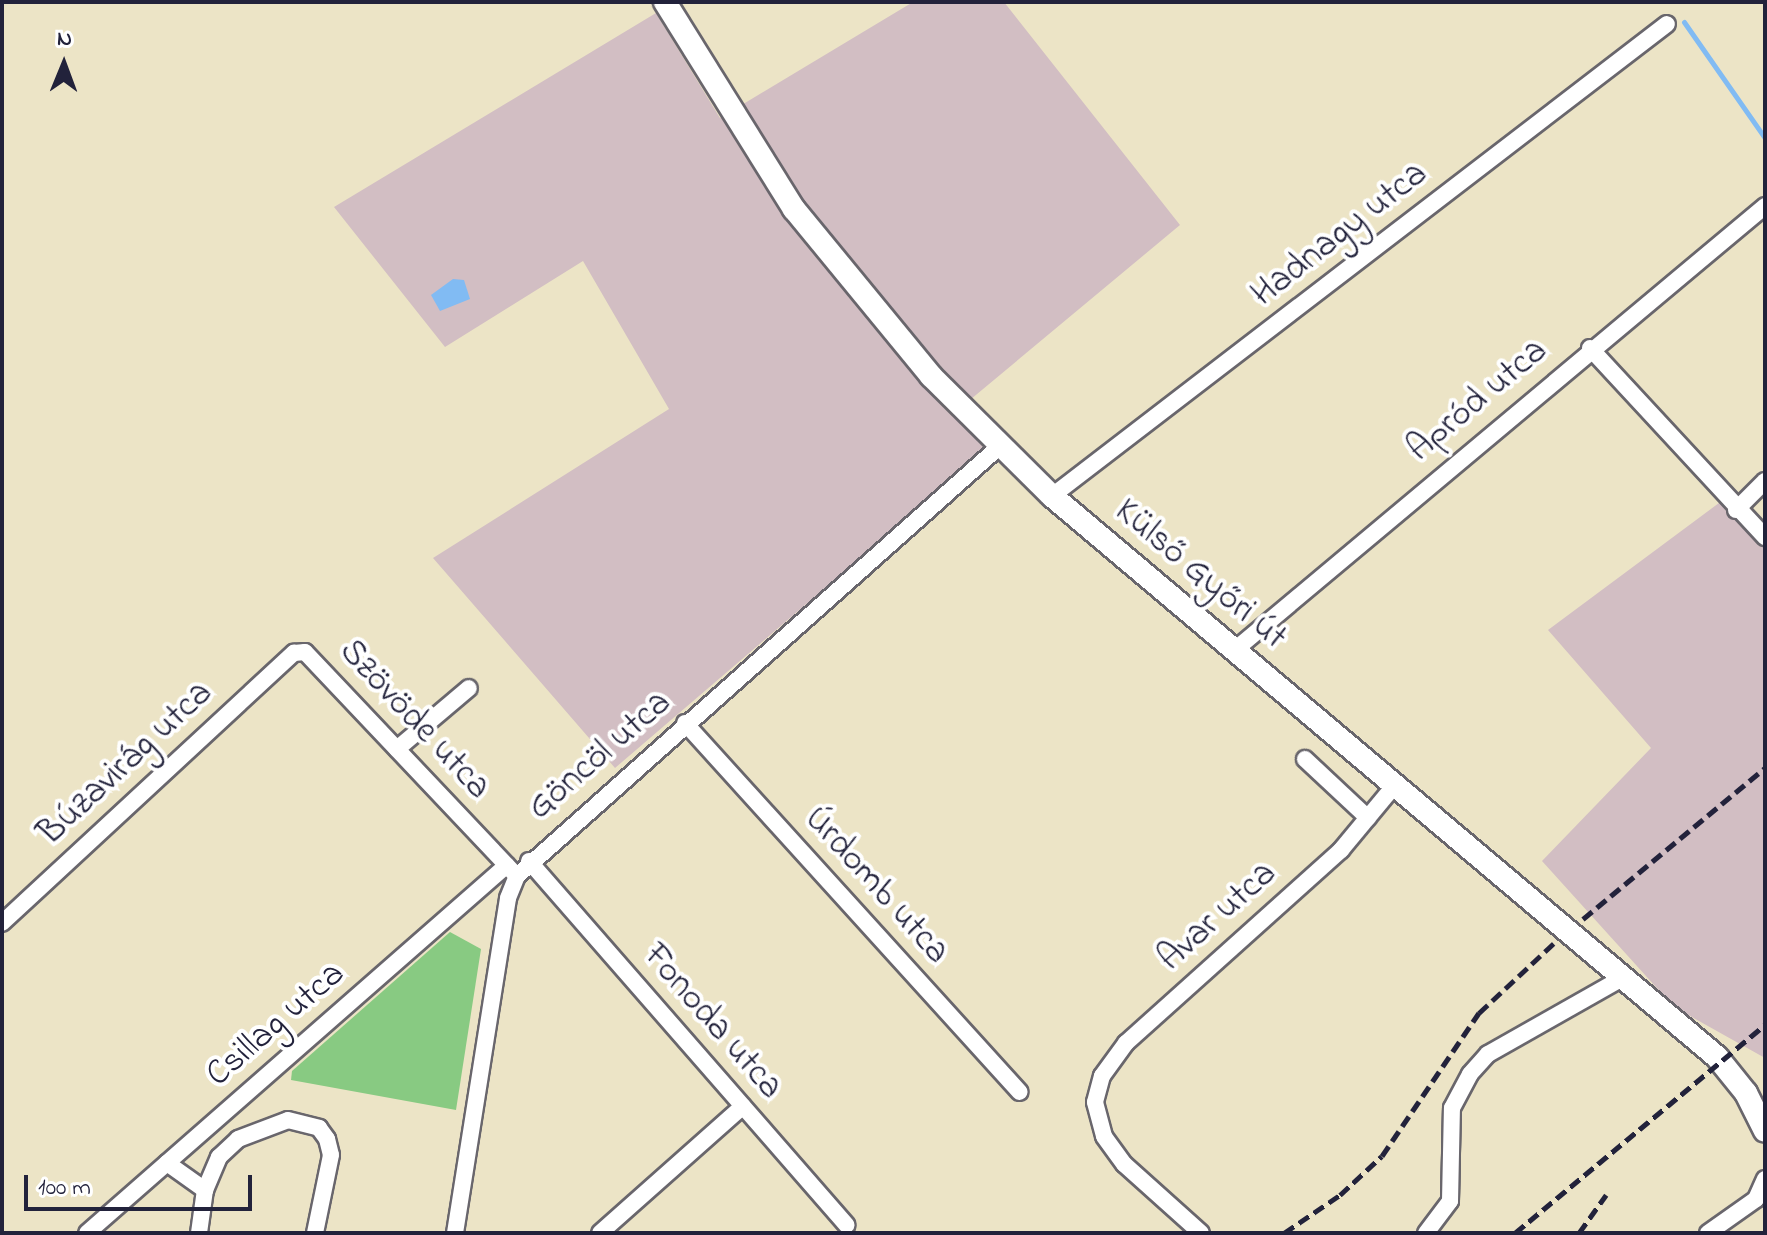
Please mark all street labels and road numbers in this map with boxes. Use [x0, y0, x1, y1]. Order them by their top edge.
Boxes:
street label: Hadnagy utca [1244, 153, 1436, 317]
street label: Apród utca [1399, 330, 1557, 472]
street label: Külső Győri út [1105, 490, 1295, 660]
street label: Szövöde utca [329, 631, 499, 809]
street label: Búzavirág utca [30, 672, 222, 856]
street label: Göncöl utca [520, 682, 680, 830]
street label: Úrdomb utca [794, 798, 958, 974]
street label: Avar utca [1150, 853, 1286, 981]
street label: Fonoda utca [633, 935, 791, 1109]
street label: Csillag utca [198, 953, 354, 1097]

